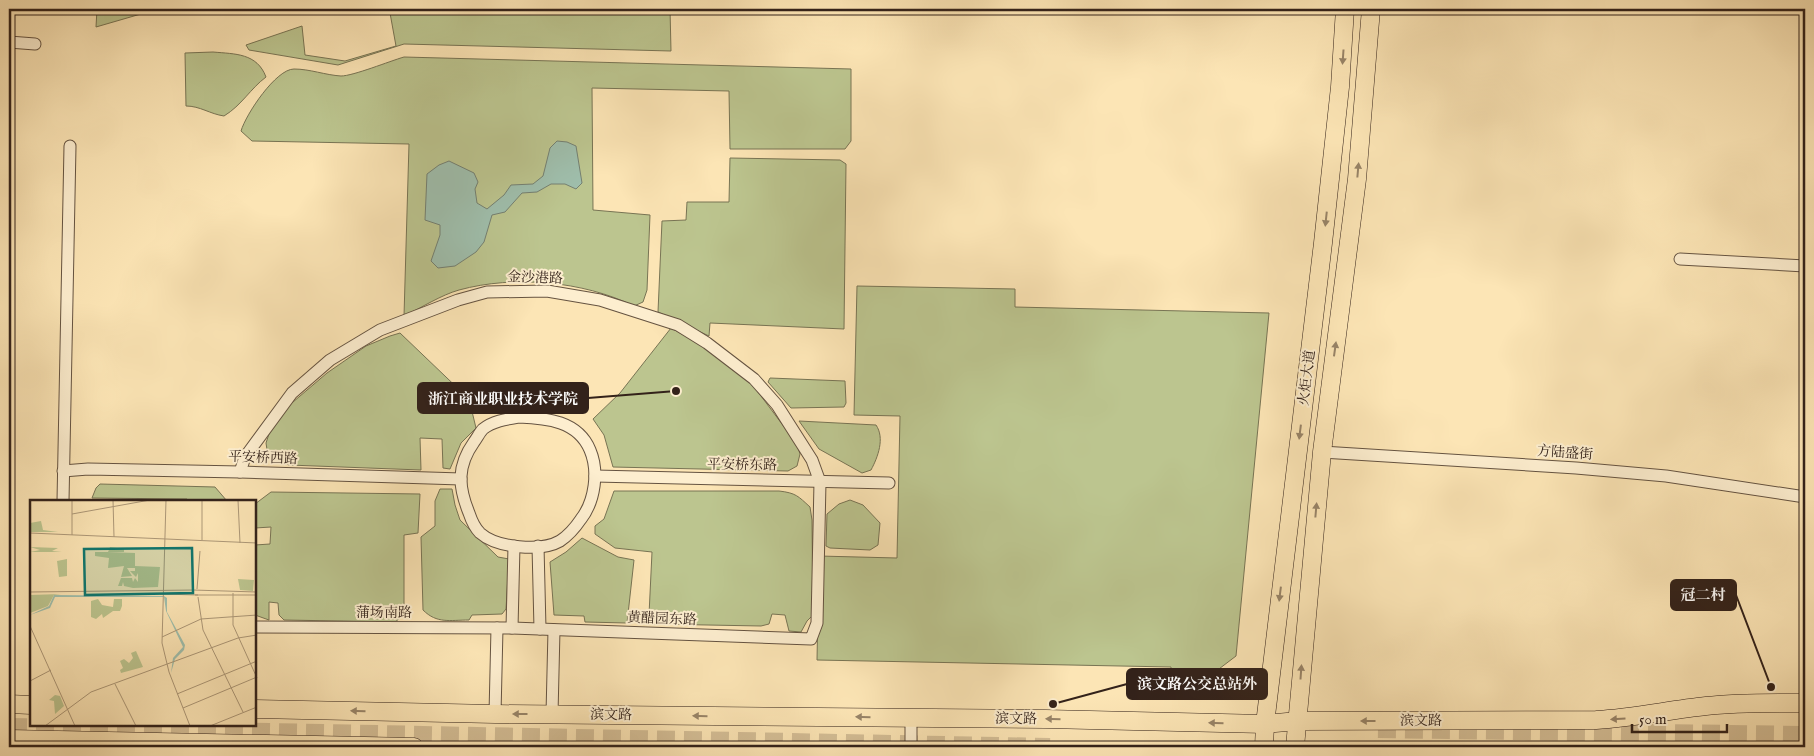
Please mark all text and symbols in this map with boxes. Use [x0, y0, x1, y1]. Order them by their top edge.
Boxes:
one-way arrow [1338, 50, 1346, 66]
one-way arrow [1354, 162, 1362, 178]
one-way arrow [1322, 211, 1330, 227]
street label: 金沙港路 [507, 268, 563, 288]
one-way arrow [1332, 341, 1340, 357]
street label: 火炬大道 [1295, 349, 1319, 407]
callout: 浙江商业职业技术学院 [418, 383, 588, 413]
text: 浙江商业职业技术学院 [428, 390, 578, 409]
one-way arrow [1296, 425, 1304, 441]
street label: 方陆盛街 [1536, 442, 1594, 464]
street label: 平安桥西路 [228, 448, 298, 468]
street label: 平安桥东路 [707, 455, 777, 475]
inset map [30, 500, 256, 726]
one-way arrow [1312, 502, 1320, 518]
callout: 冠二村 [1671, 580, 1736, 610]
one-way arrow [1276, 586, 1284, 602]
text: 冠二村 [1680, 586, 1726, 605]
street label: 蒲场南路 [356, 604, 412, 622]
street label: 黄醋园东路 [627, 609, 697, 629]
one-way arrow [1298, 664, 1306, 680]
callout: 滨文路公交总站外 [1127, 669, 1267, 699]
text: 滨文路公交总站外 [1137, 675, 1257, 694]
scale bar [1632, 701, 1726, 733]
street label: 滨文路 [590, 706, 632, 724]
one-way arrow [349, 707, 365, 715]
one-way arrow [512, 710, 528, 718]
street label: 滨文路 [995, 710, 1037, 728]
text: 50 m [1639, 710, 1667, 729]
one-way arrow [692, 712, 708, 720]
street label: 滨文路 [1400, 712, 1442, 730]
one-way arrow [854, 713, 870, 721]
one-way arrow [1045, 715, 1061, 723]
one-way arrow [1609, 715, 1625, 723]
one-way arrow [1359, 717, 1375, 725]
one-way arrow [1208, 718, 1224, 726]

